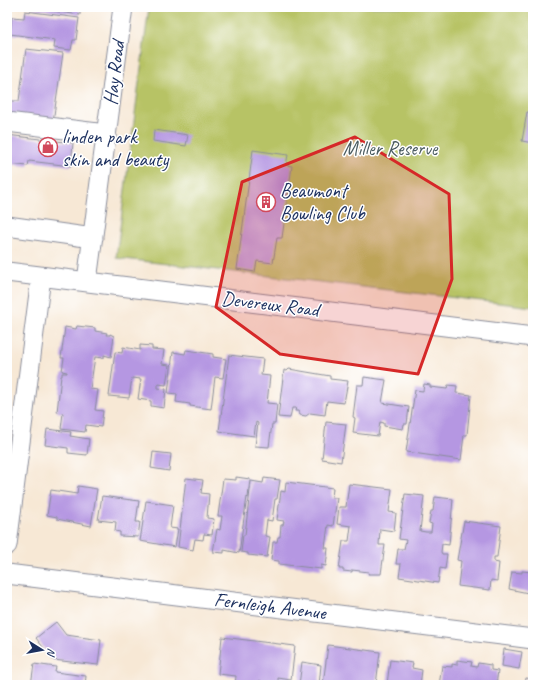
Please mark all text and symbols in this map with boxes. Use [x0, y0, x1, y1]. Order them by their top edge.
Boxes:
street label: Hay Road [98, 36, 131, 106]
place label: linden park skin and beauty [62, 124, 169, 172]
shop icon: linden park skin and beauty [37, 136, 59, 158]
park label: Miller Reserve [343, 136, 439, 161]
place label: Beaumont Bowling Club [280, 178, 366, 226]
building icon: Beaumont Bowling Club [255, 191, 277, 213]
street label: Devereux Road [220, 286, 323, 323]
street label: Fernleigh Avenue [213, 587, 329, 625]
north arrow [22, 630, 62, 670]
text: N [44, 647, 59, 659]

